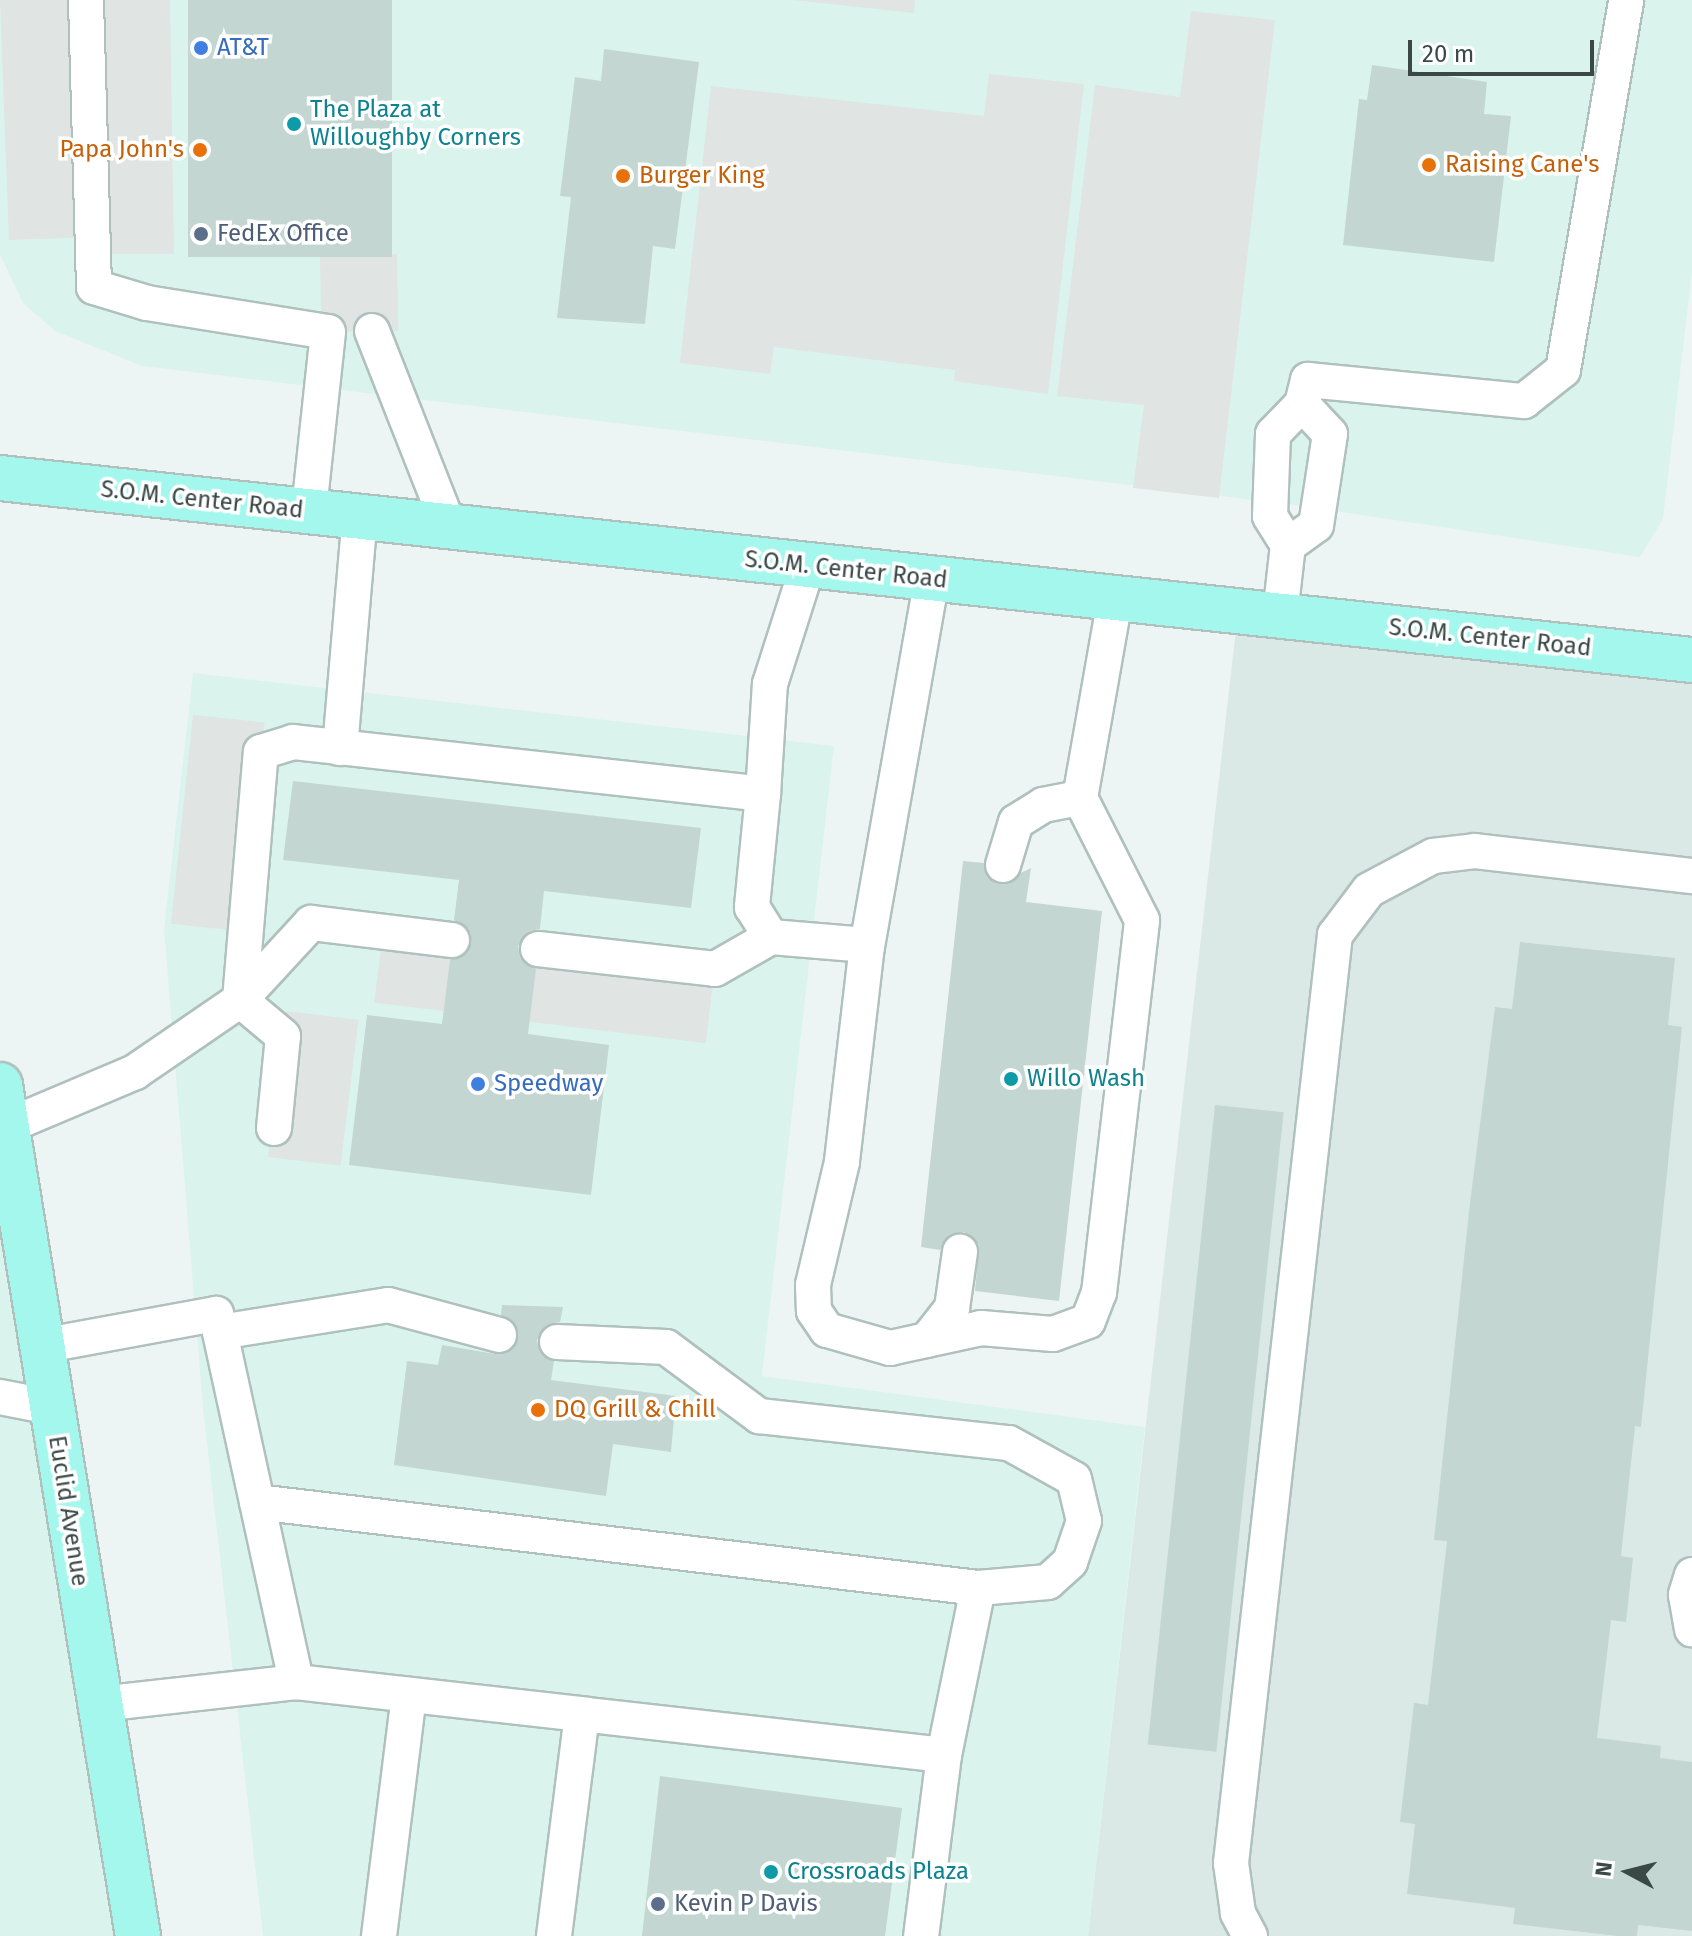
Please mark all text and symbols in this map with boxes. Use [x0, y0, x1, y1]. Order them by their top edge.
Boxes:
scale bar [1412, 24, 1598, 74]
place label: AT&T [217, 34, 269, 62]
marker: AT&T [192, 39, 210, 57]
text: 20 m [1422, 40, 1474, 68]
place label: The Plaza at Willoughby Corners [310, 96, 521, 152]
marker: The Plaza at Willoughby Corners [285, 115, 303, 133]
place label: Papa John's [59, 136, 184, 164]
marker: Papa John's [191, 141, 209, 159]
place label: Raising Cane's [1445, 151, 1599, 179]
marker: Raising Cane's [1420, 156, 1438, 174]
place label: Burger King [639, 162, 765, 190]
marker: Burger King [614, 167, 632, 185]
place label: FedEx Office [217, 220, 349, 248]
marker: FedEx Office [192, 225, 210, 243]
street label: S.O.M. Center Road [99, 475, 305, 525]
street label: S.O.M. Center Road [743, 545, 949, 595]
street label: S.O.M. Center Road [1387, 613, 1593, 663]
place label: Willo Wash [1027, 1065, 1145, 1093]
place label: Speedway [494, 1070, 603, 1098]
marker: Willo Wash [1002, 1070, 1020, 1088]
marker: Speedway [469, 1075, 487, 1093]
place label: DQ Grill & Chill [554, 1396, 716, 1424]
marker: DQ Grill & Chill [529, 1401, 547, 1419]
street label: Euclid Avenue [42, 1434, 94, 1588]
north arrow [1588, 1832, 1668, 1912]
place label: Crossroads Plaza [787, 1858, 969, 1886]
text: N [1589, 1860, 1618, 1878]
marker: Crossroads Plaza [762, 1863, 780, 1881]
place label: Kevin P Davis [674, 1890, 818, 1918]
marker: Kevin P Davis [649, 1895, 667, 1913]

